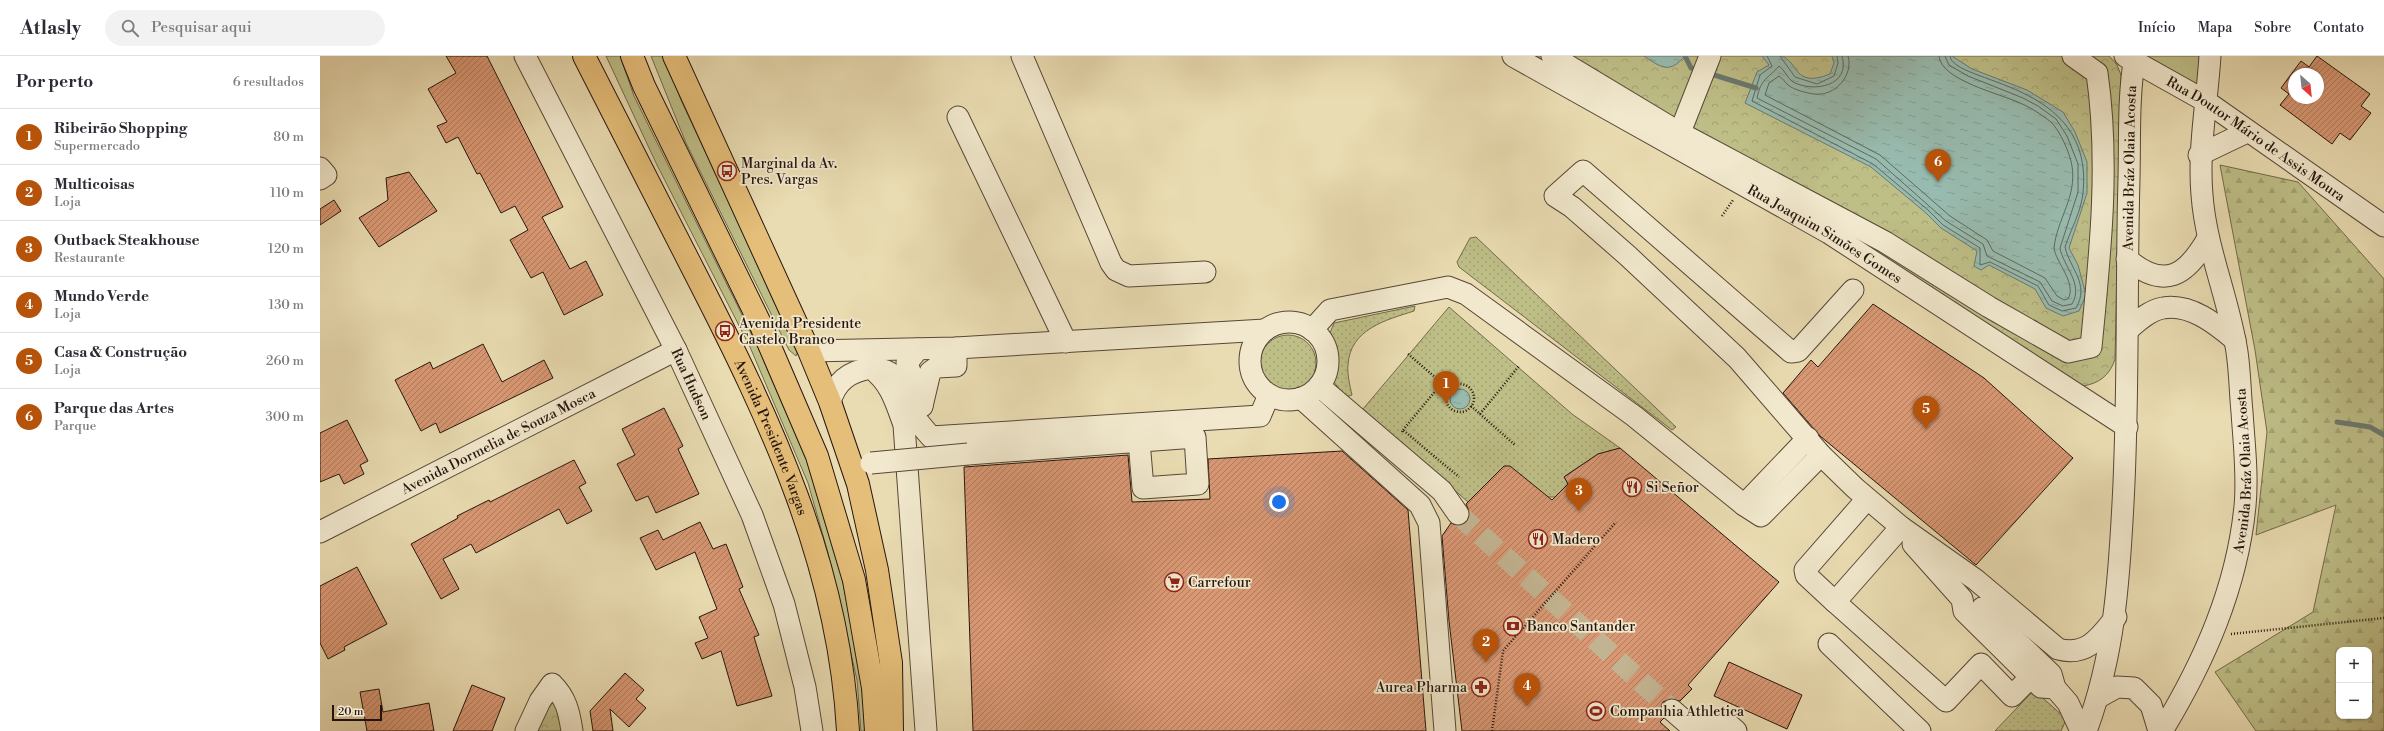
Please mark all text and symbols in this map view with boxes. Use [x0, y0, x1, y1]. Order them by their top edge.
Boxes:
search box [105, 10, 385, 46]
text: Atlasly [20, 16, 81, 40]
icon: search [119, 17, 141, 39]
text: Pesquisar aqui [151, 18, 252, 37]
text: Início [2138, 19, 2176, 37]
text: Mapa [2198, 19, 2232, 37]
text: Sobre [2254, 19, 2291, 37]
text: Contato [2313, 19, 2364, 37]
north arrow [2288, 68, 2324, 104]
text: Por perto [16, 71, 93, 93]
street label: Rua Doutor Mário de Assis Moura [2163, 73, 2349, 207]
text: 6 resultados [233, 74, 304, 90]
street label: Avenida Bráz Olaia Acosta [2120, 84, 2141, 252]
text: Ribeirão Shopping [54, 119, 187, 138]
text: 1 [26, 129, 32, 145]
text: 80 m [273, 129, 304, 145]
text: Supermercado [54, 138, 140, 154]
pin: 6 [1925, 149, 1951, 182]
place label: Marginal da Av. Pres. Vargas [741, 155, 837, 189]
bus stop icon: Marginal da Av. Pres. Vargas [716, 160, 738, 182]
text: Multicoisas [54, 175, 135, 194]
street label: Rua Joaquim Simões Gomes [1744, 181, 1905, 288]
text: 2 [25, 185, 33, 201]
text: 110 m [270, 185, 304, 201]
text: Loja [54, 194, 81, 210]
text: Outback Steakhouse [54, 231, 199, 250]
text: 3 [25, 241, 33, 257]
text: 120 m [268, 241, 304, 257]
text: Restaurante [54, 250, 125, 266]
text: Mundo Verde [54, 287, 149, 306]
text: 4 [25, 297, 33, 313]
text: 130 m [269, 297, 304, 313]
text: Loja [54, 306, 81, 322]
place label: Avenida Presidente Castelo Branco [738, 315, 861, 349]
bus stop icon: Avenida Presidente Castelo Branco [714, 320, 736, 342]
text: Casa & Construção [54, 343, 187, 362]
street label: Rua Hudson [666, 346, 715, 424]
text: 5 [25, 353, 33, 369]
text: 260 m [266, 353, 304, 369]
street label: Avenida Presidente Vargas [729, 356, 811, 518]
text: Loja [54, 362, 81, 378]
pin: 1 [1433, 371, 1459, 404]
street label: Avenida Dormelia de Souza Mosca [397, 384, 600, 499]
street label: Avenida Bráz Olaia Acosta [2230, 387, 2256, 556]
pin: 5 [1913, 396, 1939, 429]
text: Parque das Artes [54, 399, 174, 418]
text: 6 [25, 409, 33, 425]
text: 300 m [266, 409, 304, 425]
text: Parque [54, 418, 96, 434]
restaurant icon: Si Señor [1621, 476, 1643, 498]
pin: 3 [1566, 478, 1592, 511]
place label: Si Señor [1646, 479, 1699, 497]
your location [1269, 492, 1289, 512]
restaurant icon: Madero [1527, 528, 1549, 550]
place label: Madero [1552, 531, 1600, 549]
supermarket icon: Carrefour [1163, 571, 1185, 593]
place label: Carrefour [1188, 574, 1251, 592]
bank icon: Banco Santander [1502, 615, 1524, 637]
place label: Banco Santander [1526, 618, 1635, 636]
pin: 2 [1473, 629, 1499, 662]
map controls [2336, 647, 2372, 719]
button: + [2336, 647, 2372, 683]
pin: 4 [1514, 673, 1540, 706]
pharmacy icon: Aurea Pharma [1470, 676, 1492, 698]
place label: Aurea Pharma [1375, 679, 1468, 697]
button: − [2336, 683, 2372, 719]
sports icon: Companhia Athletica [1585, 700, 1607, 722]
scale bar [332, 703, 382, 722]
place label: Companhia Athletica [1610, 703, 1745, 721]
text: 20 m [338, 705, 363, 719]

